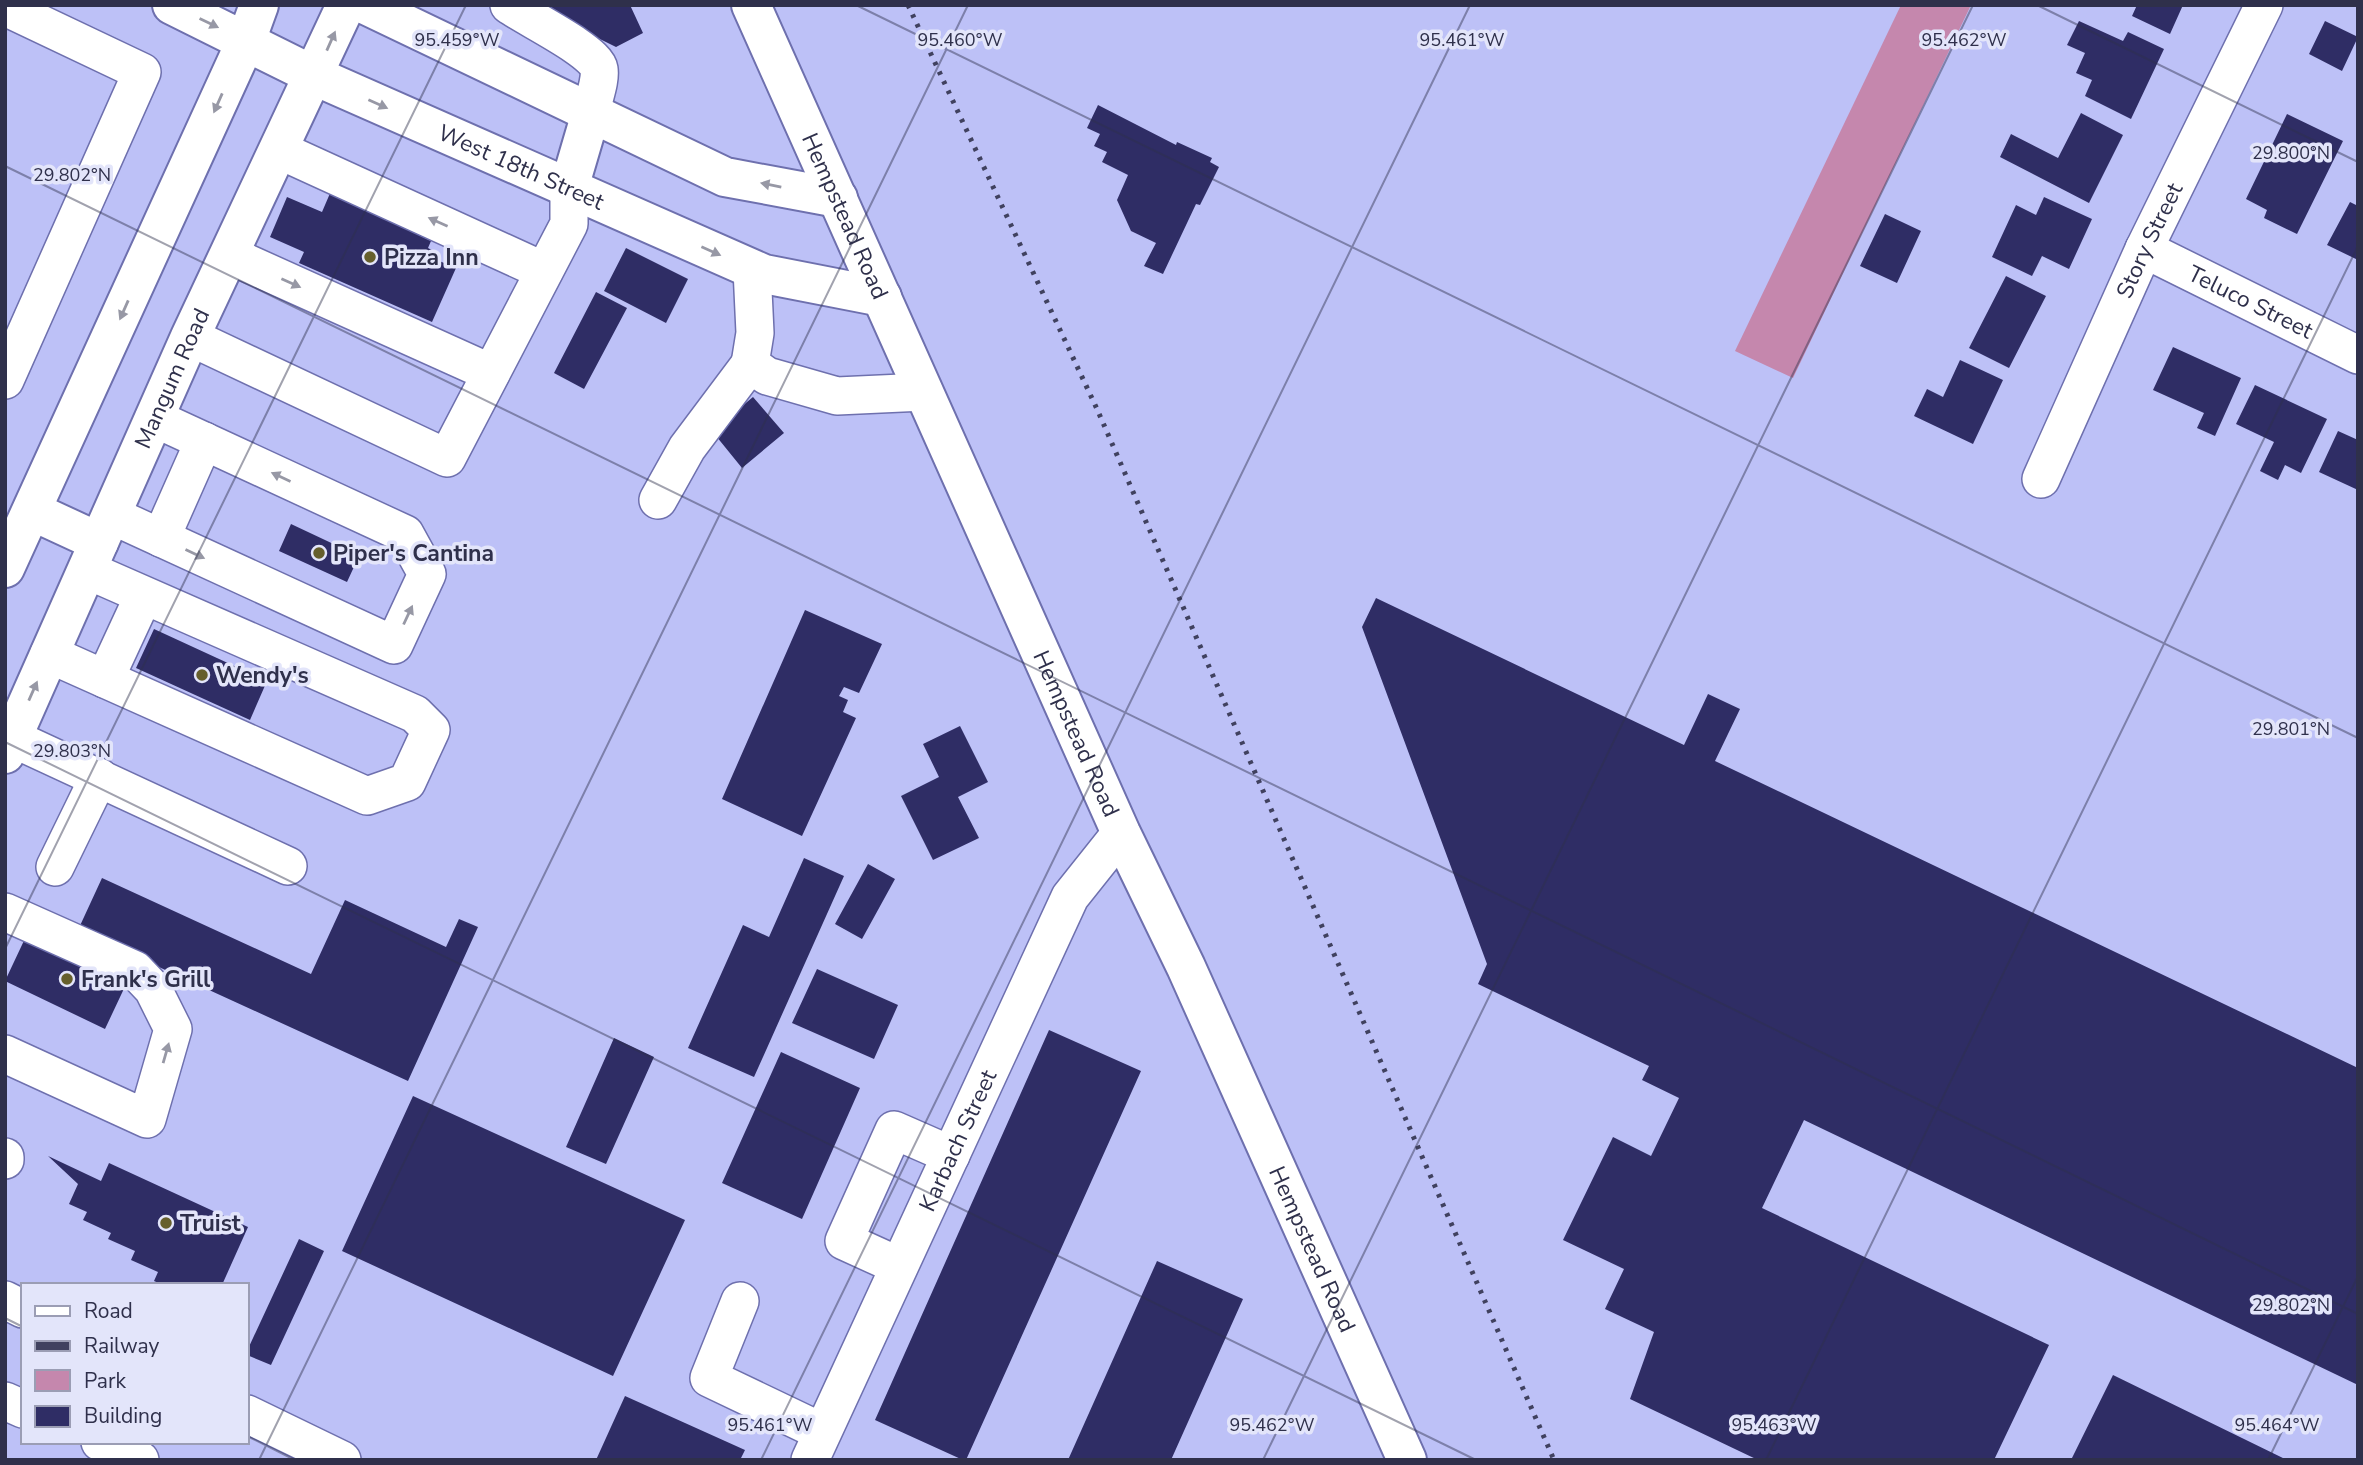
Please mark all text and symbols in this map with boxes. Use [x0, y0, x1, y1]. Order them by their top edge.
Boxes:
one-way arrow [199, 17, 219, 29]
text: 95.459°W [415, 28, 500, 52]
text: 95.460°W [918, 28, 1003, 52]
text: 95.461°W [1420, 28, 1505, 52]
text: 95.462°W [1922, 28, 2007, 52]
one-way arrow [326, 30, 337, 51]
one-way arrow [212, 93, 224, 113]
one-way arrow [367, 99, 388, 110]
street label: West 18th Street [433, 117, 610, 218]
street label: Hempstead Road [795, 128, 896, 304]
text: 29.800°N [2252, 141, 2330, 165]
text: 29.802°N [33, 163, 111, 187]
street label: Story Street [2109, 177, 2190, 303]
one-way arrow [760, 179, 782, 190]
one-way arrow [427, 216, 448, 227]
place label: Pizza Inn [384, 242, 479, 273]
one-way arrow [701, 245, 721, 257]
marker: Pizza Inn [362, 249, 378, 265]
street label: Teluco Street [2183, 258, 2319, 346]
one-way arrow [281, 277, 301, 289]
one-way arrow [118, 300, 130, 320]
street label: Mangum Road [127, 303, 217, 453]
one-way arrow [271, 471, 291, 482]
place label: Piper's Cantina [333, 538, 494, 569]
marker: Piper's Cantina [311, 545, 327, 561]
one-way arrow [185, 548, 206, 559]
one-way arrow [402, 605, 414, 625]
street label: Hempstead Road [1026, 645, 1127, 822]
place label: Wendy's [216, 660, 309, 691]
marker: Wendy's [194, 667, 210, 683]
one-way arrow [27, 681, 39, 701]
text: 29.801°N [2252, 717, 2330, 741]
text: 29.803°N [33, 739, 111, 763]
place label: Frank's Grill [81, 964, 211, 995]
marker: Frank's Grill [59, 971, 75, 987]
one-way arrow [161, 1043, 171, 1064]
street label: Karbach Street [911, 1064, 1004, 1216]
street label: Hempstead Road [1262, 1161, 1363, 1337]
place label: Truist [180, 1208, 241, 1239]
marker: Truist [158, 1215, 174, 1231]
legend [21, 1283, 248, 1444]
text: 29.802°N [2252, 1293, 2330, 1317]
text: Road [84, 1297, 133, 1325]
text: Railway [84, 1332, 159, 1360]
text: Park [84, 1367, 126, 1395]
text: Building [84, 1402, 162, 1430]
text: 95.461°W [728, 1413, 813, 1437]
text: 95.462°W [1230, 1413, 1315, 1437]
text: 95.463°W [1732, 1413, 1817, 1437]
text: 95.464°W [2235, 1413, 2320, 1437]

